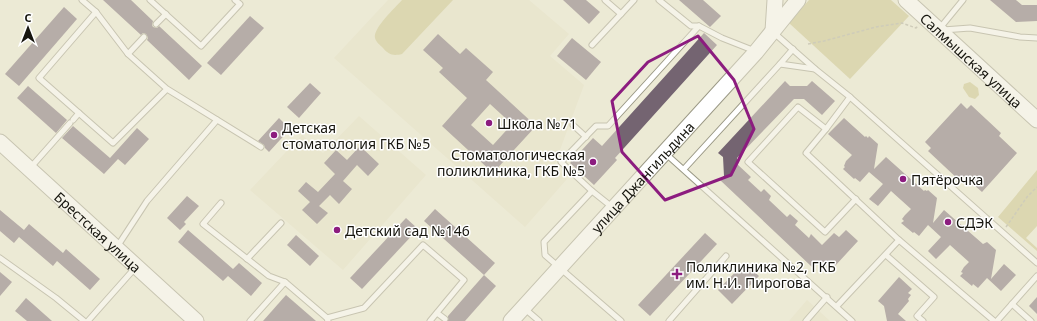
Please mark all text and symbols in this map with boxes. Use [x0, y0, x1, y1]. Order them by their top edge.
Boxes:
north arrow [8, 8, 48, 48]
street label: Салмышская улица [916, 8, 1027, 112]
text: С [24, 10, 32, 25]
place label: Школа №71 [497, 114, 577, 133]
street label: улица Джангильдина [587, 117, 698, 237]
place label: Детская стоматология ГКБ №5 [282, 118, 430, 153]
marker: Школа №71 [484, 118, 494, 128]
marker: Детская стоматология ГКБ №5 [269, 130, 279, 140]
place label: Стоматологическая поликлиника, ГКБ №5 [437, 145, 585, 180]
marker: Стоматологическая поликлиника, ГКБ №5 [588, 157, 598, 167]
place label: Пятёрочка [911, 170, 983, 189]
marker: Пятёрочка [898, 174, 908, 184]
street label: Брестская улица [51, 187, 146, 276]
place label: СДЭК [956, 213, 993, 232]
marker: СДЭК [943, 217, 953, 227]
place label: Детский сад №146 [345, 221, 470, 240]
marker: Детский сад №146 [332, 225, 342, 235]
place label: Поликлиника №2, ГКБ им. Н.И. Пирогова [686, 257, 836, 292]
marker: Поликлиника №2, ГКБ им. Н.И. Пирогова [671, 268, 683, 280]

